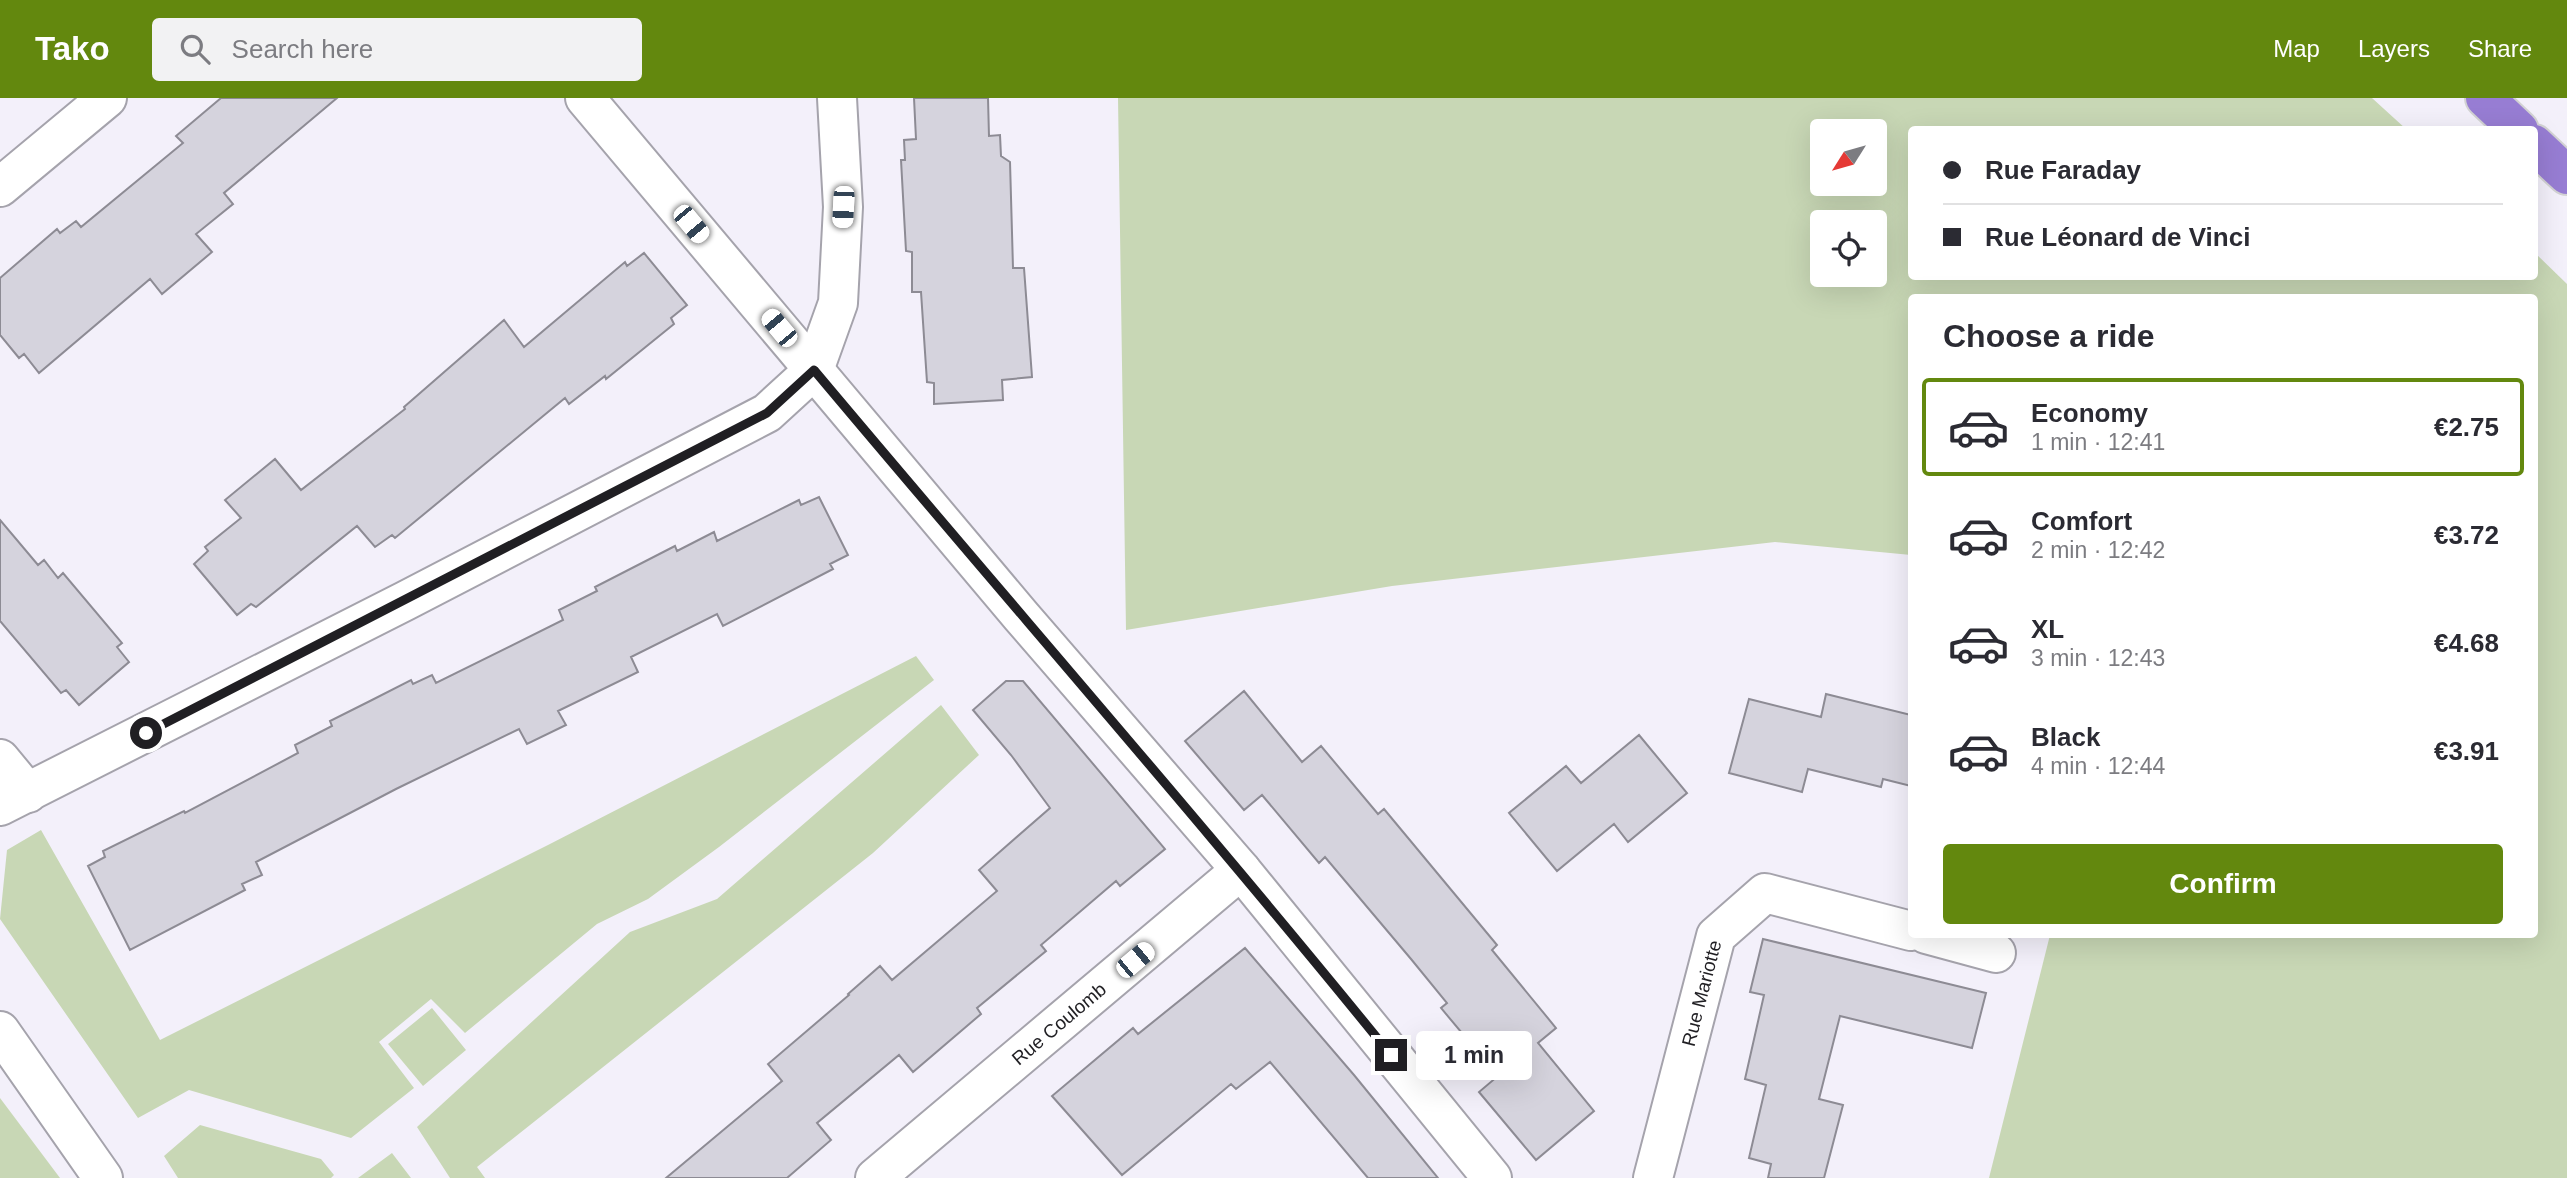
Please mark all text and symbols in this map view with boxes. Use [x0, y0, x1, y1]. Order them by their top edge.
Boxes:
search box [152, 18, 642, 81]
text: Tako [35, 30, 110, 67]
icon: search [176, 30, 214, 68]
text: Search here [232, 34, 373, 64]
text: Map [2273, 35, 2320, 62]
text: Layers [2358, 35, 2430, 62]
text: Share [2468, 35, 2532, 62]
north arrow [1810, 119, 1886, 196]
map controls [1810, 119, 1887, 287]
text: Rue Faraday [1985, 155, 2141, 185]
car [832, 185, 855, 229]
car [670, 201, 713, 247]
button: locate [1810, 210, 1887, 287]
text: Rue Léonard de Vinci [1985, 222, 2250, 252]
car [758, 305, 801, 351]
text: Choose a ride [1943, 318, 2155, 354]
icon: car [1947, 396, 2010, 459]
text: Economy [2031, 398, 2148, 428]
text: €2.75 [2434, 412, 2499, 442]
text: 1 min · 12:41 [2031, 429, 2165, 455]
icon: car [1947, 504, 2010, 567]
text: Comfort [2031, 506, 2132, 536]
text: €3.72 [2434, 520, 2499, 550]
text: 2 min · 12:42 [2031, 537, 2165, 563]
icon: car [1947, 612, 2010, 675]
text: XL [2031, 614, 2064, 644]
text: €4.68 [2434, 628, 2499, 658]
text: 3 min · 12:43 [2031, 645, 2165, 671]
route start [130, 717, 162, 749]
icon: car [1947, 720, 2010, 783]
text: Black [2031, 722, 2100, 752]
text: €3.91 [2434, 736, 2499, 766]
text: 4 min · 12:44 [2031, 753, 2165, 779]
button: Confirm [1943, 844, 2503, 924]
car [1113, 938, 1158, 982]
street label: Rue Mariotte [1677, 938, 1725, 1048]
street label: Rue Coulomb [1007, 978, 1110, 1069]
callout: 1 min [1416, 1030, 1531, 1080]
route end [1375, 1039, 1407, 1071]
text: 1 min [1444, 1042, 1504, 1068]

